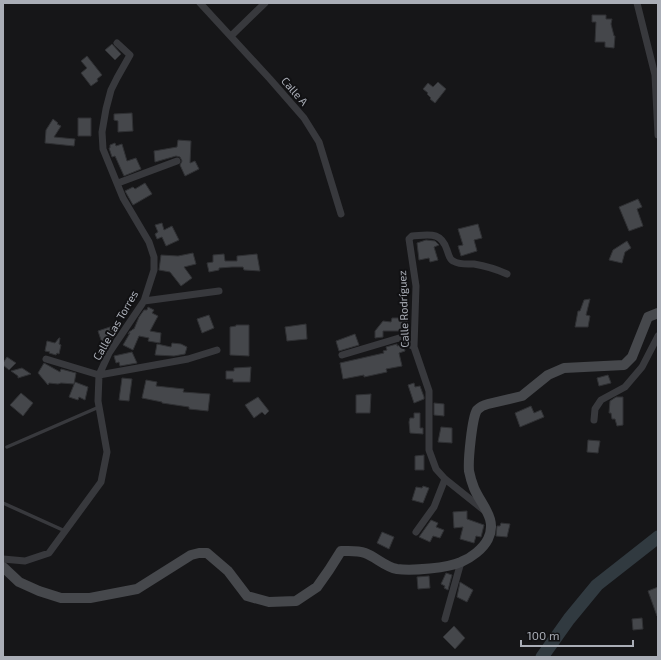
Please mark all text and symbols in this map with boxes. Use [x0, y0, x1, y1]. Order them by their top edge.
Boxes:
street label: Calle A [279, 74, 311, 108]
street label: Calle Rodríguez [395, 270, 411, 348]
street label: Calle Las Torres [90, 288, 140, 362]
scale bar [521, 622, 633, 648]
text: 100 m [527, 628, 559, 642]

